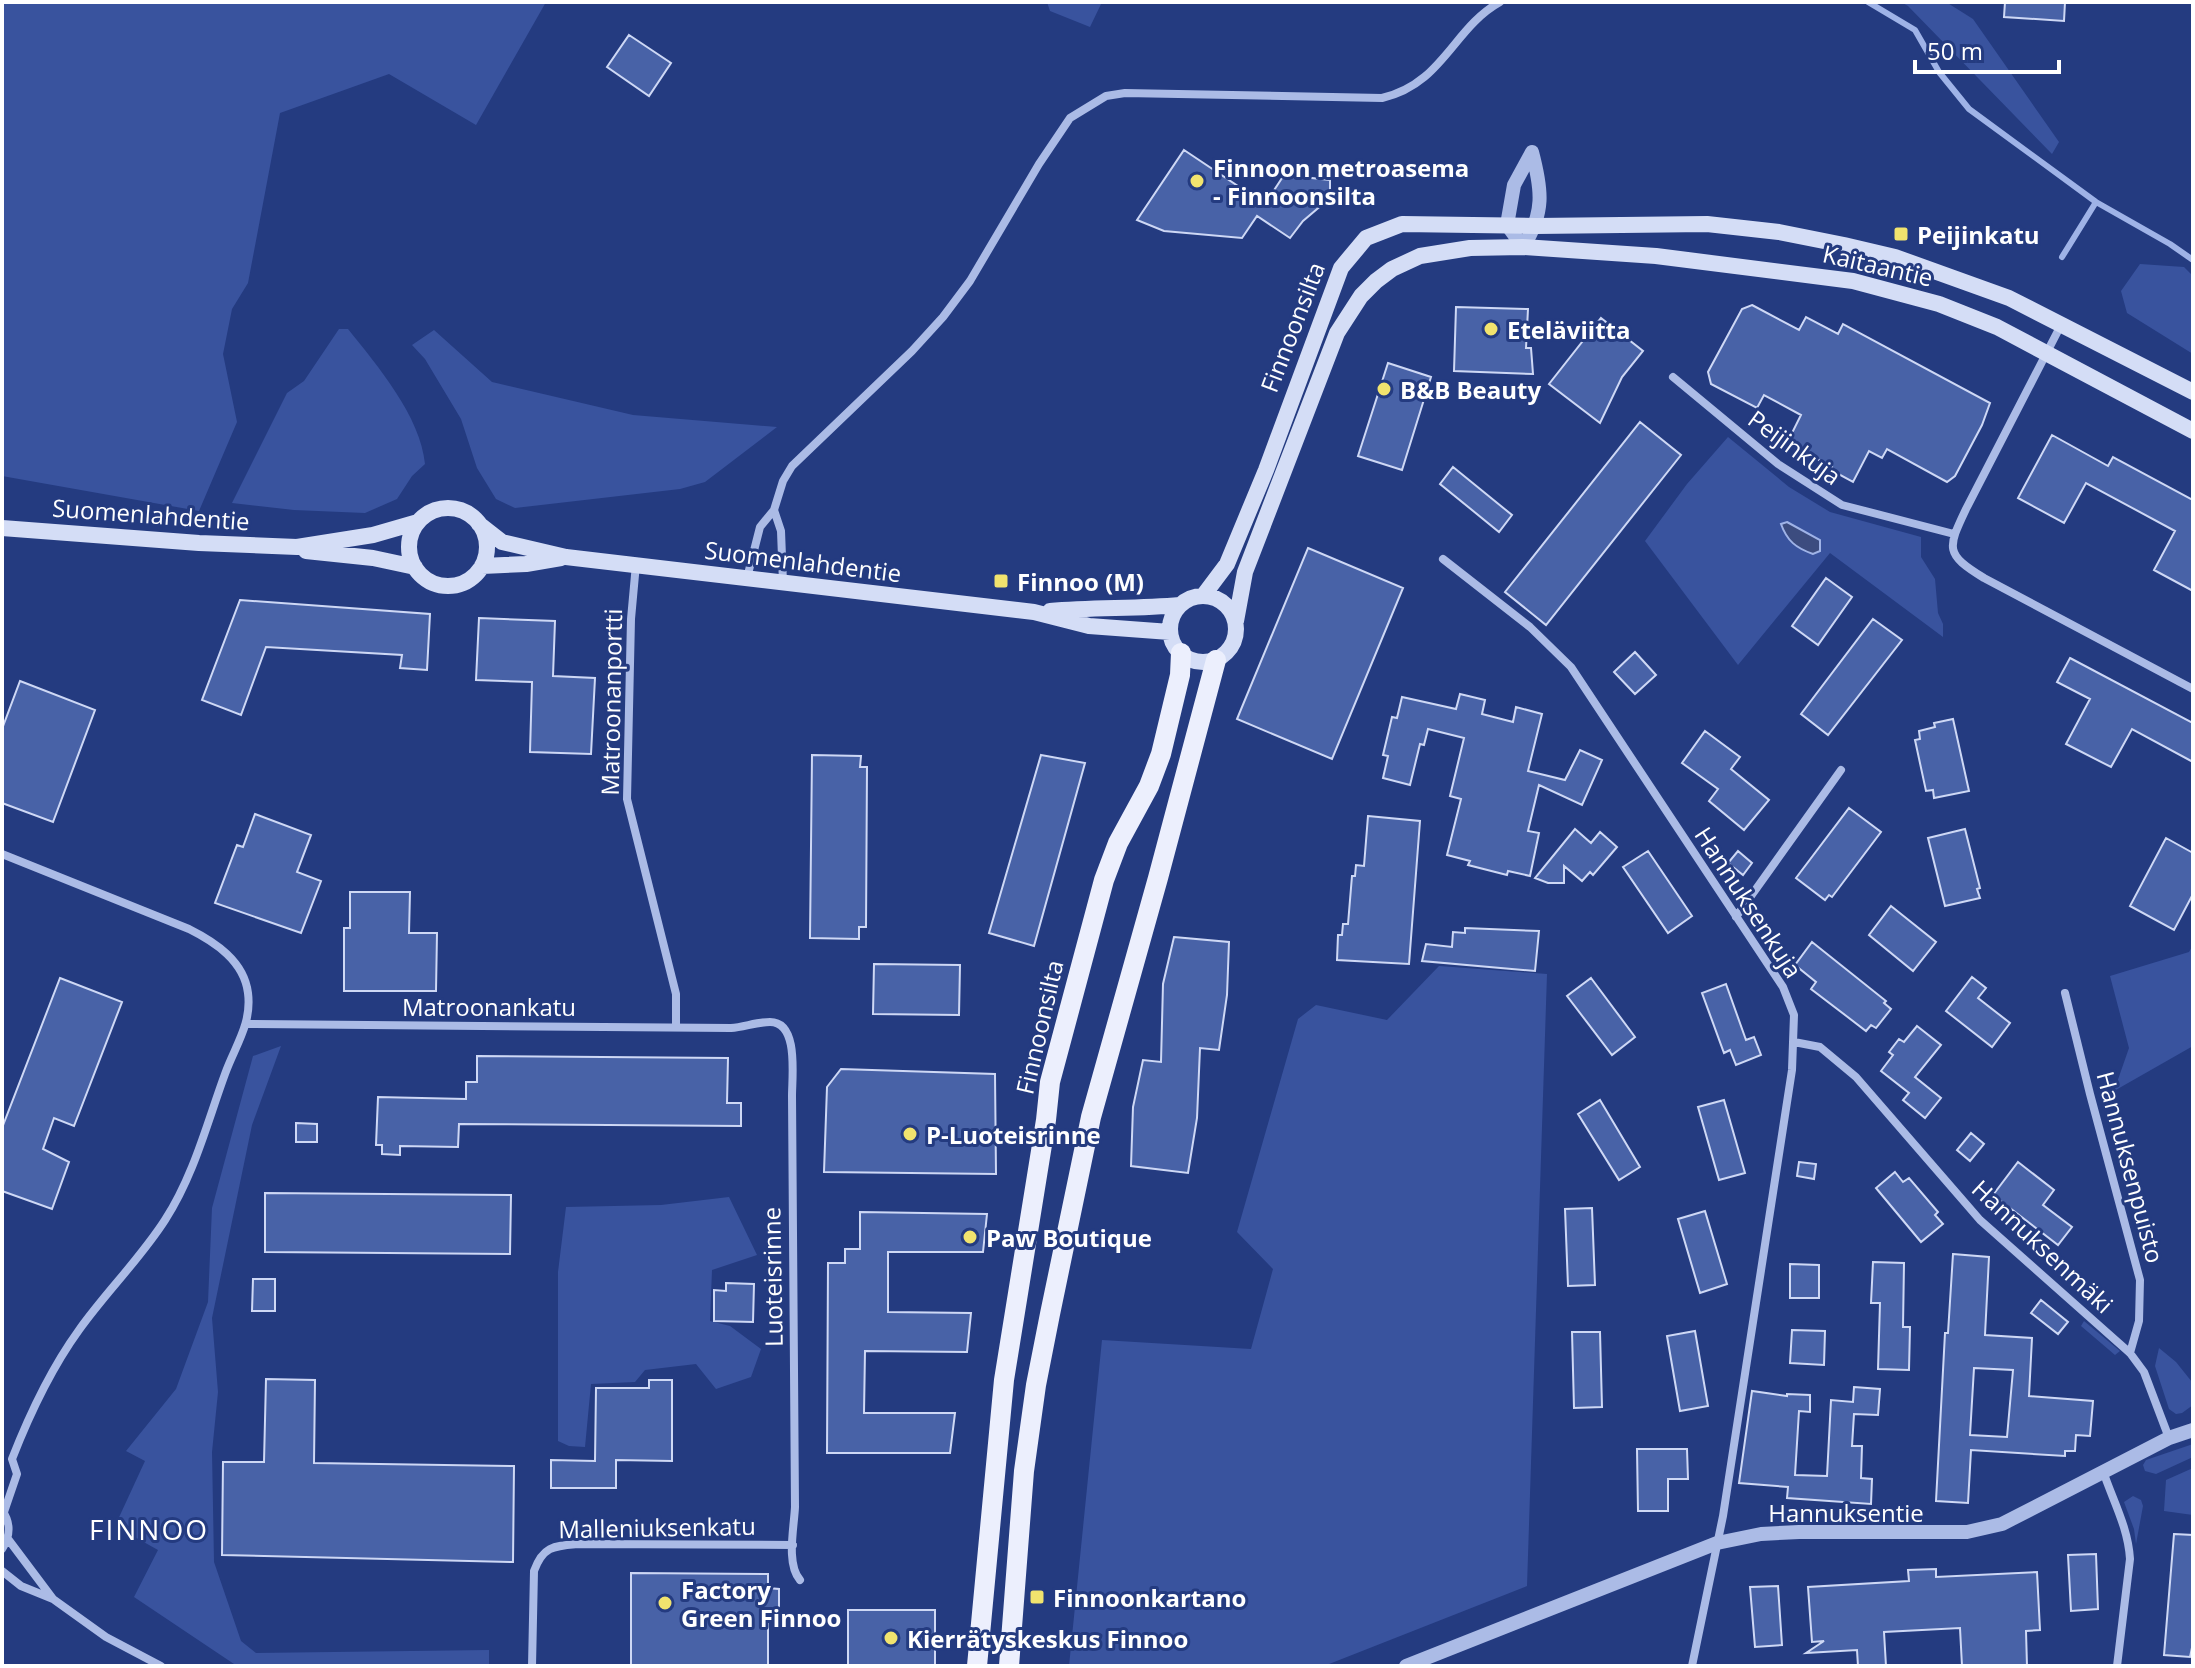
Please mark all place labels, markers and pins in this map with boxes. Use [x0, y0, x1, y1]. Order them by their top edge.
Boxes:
place label: Finnoon metroasema - Finnoonsilta [1213, 151, 1469, 212]
marker: Finnoon metroasema - Finnoonsilta [1188, 172, 1206, 190]
place label: Peijinkatu [1917, 218, 2040, 251]
marker: Peijinkatu [1892, 225, 1910, 243]
place label: Eteläviitta [1507, 313, 1631, 346]
marker: Eteläviitta [1482, 320, 1500, 338]
place label: B&B Beauty [1400, 373, 1541, 406]
marker: B&B Beauty [1375, 380, 1393, 398]
place label: Finnoo (M) [1017, 565, 1144, 598]
marker: Finnoo (M) [992, 572, 1010, 590]
place label: P-Luoteisrinne [926, 1118, 1101, 1151]
marker: P-Luoteisrinne [901, 1125, 919, 1143]
place label: Paw Boutique [986, 1221, 1152, 1254]
marker: Paw Boutique [961, 1228, 979, 1246]
place label: Factory Green Finnoo [681, 1573, 841, 1634]
place label: Finnoonkartano [1053, 1581, 1246, 1614]
marker: Finnoonkartano [1028, 1588, 1046, 1606]
marker: Factory Green Finnoo [656, 1594, 674, 1612]
place label: Kierrätyskeskus Finnoo [907, 1622, 1188, 1655]
marker: Kierrätyskeskus Finnoo [882, 1629, 900, 1647]

